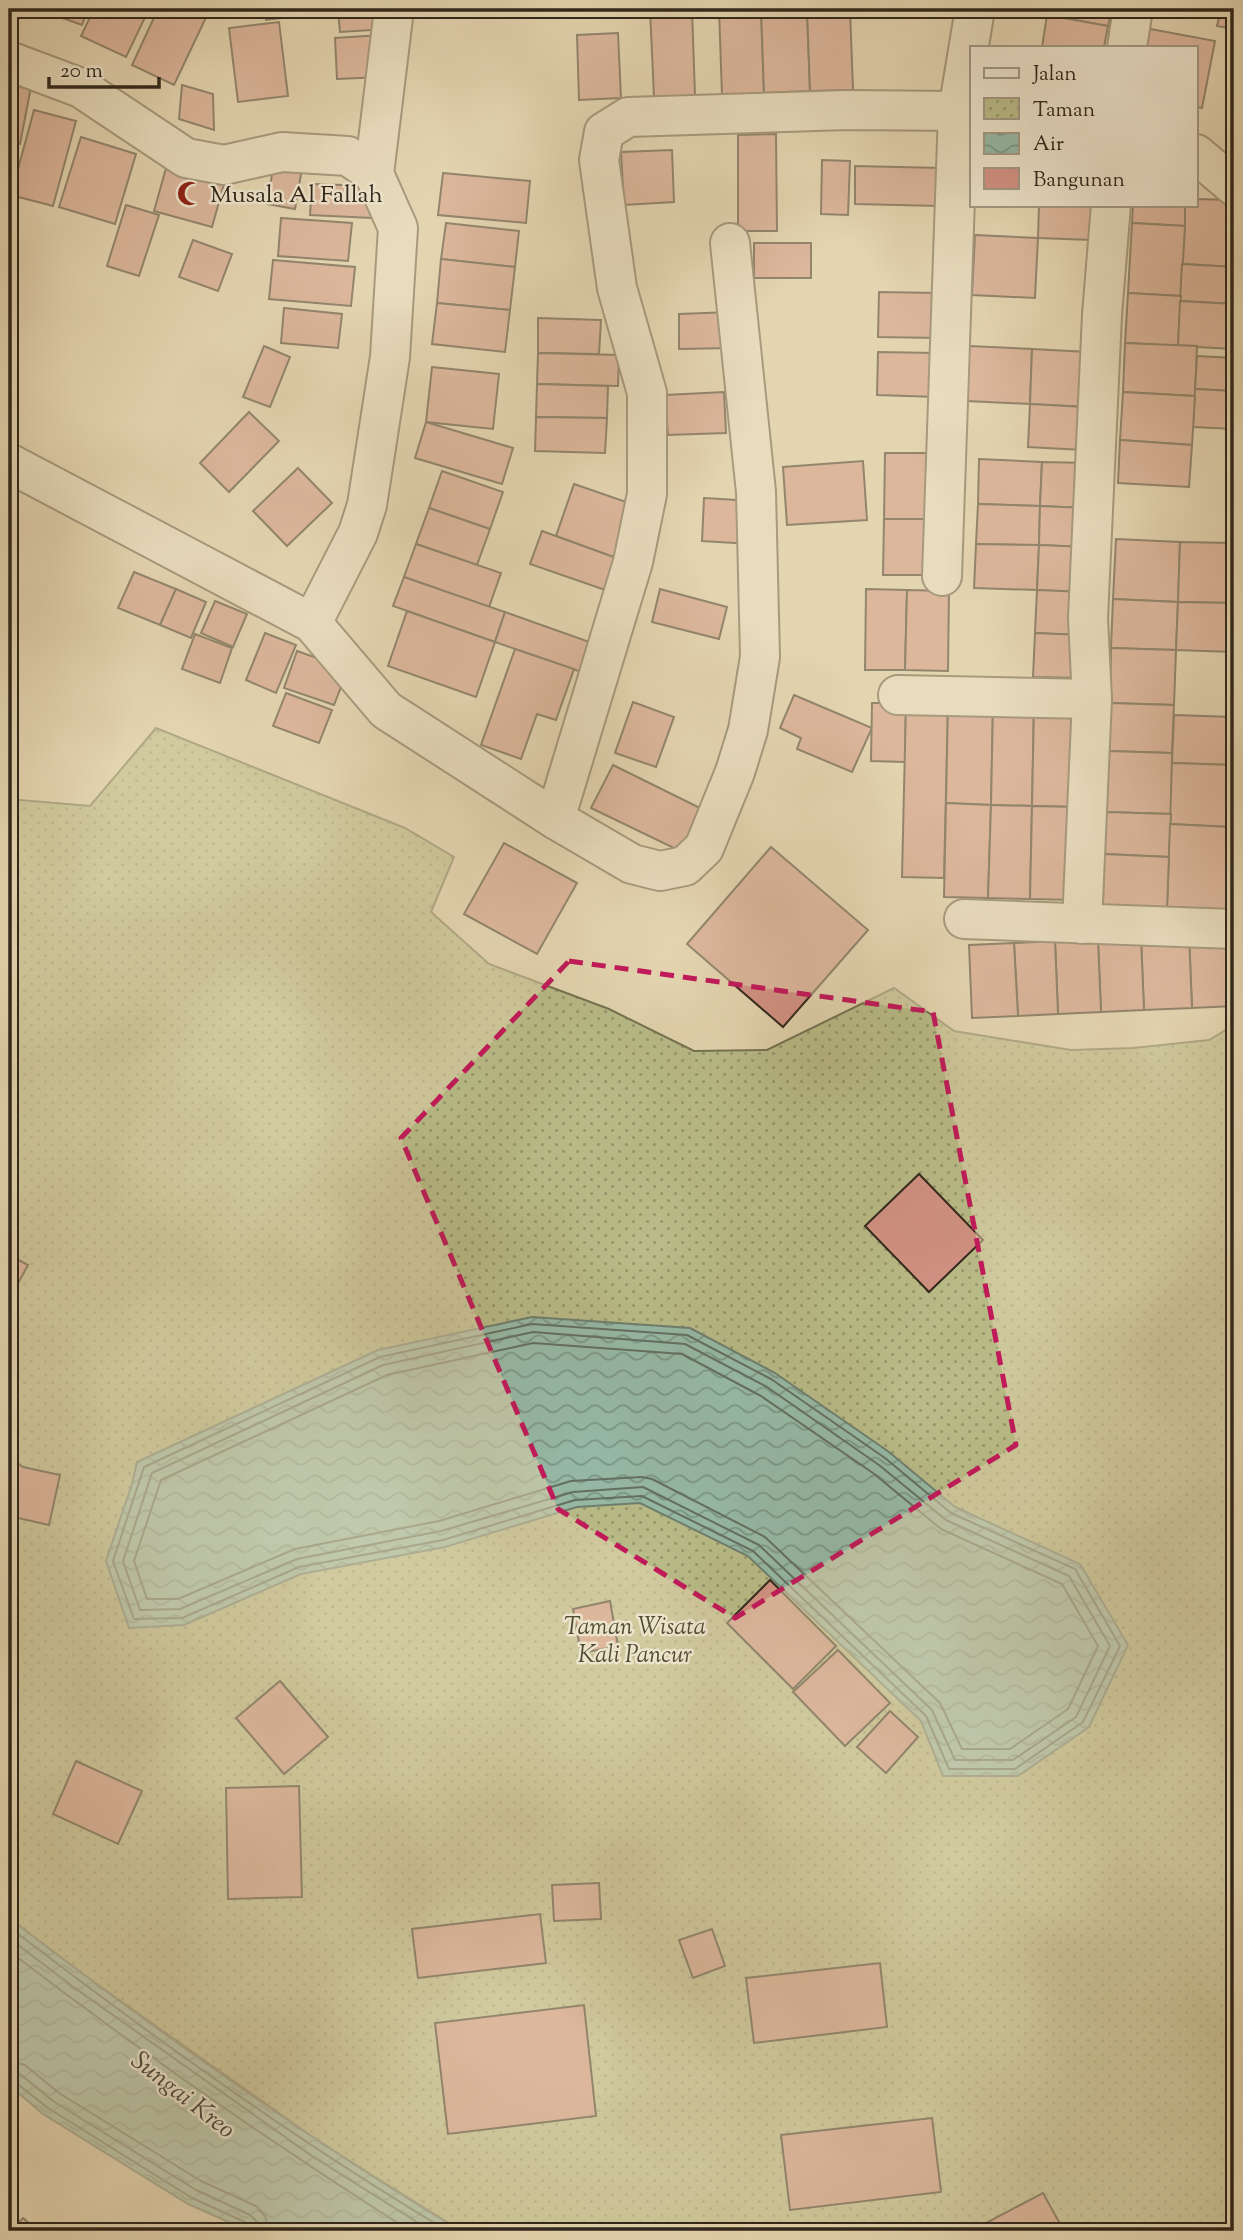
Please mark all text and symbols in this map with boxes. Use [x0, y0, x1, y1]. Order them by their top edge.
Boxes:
scale bar [49, 46, 159, 90]
legend [970, 46, 1198, 206]
text: 20 m [60, 57, 103, 87]
text: Jalan [1032, 60, 1077, 90]
text: Taman [1033, 96, 1095, 126]
text: Air [1033, 130, 1064, 160]
text: Bangunan [1033, 166, 1125, 196]
place label: Musala Al Fallah [210, 179, 383, 213]
mosque icon: Musala Al Fallah [176, 180, 204, 208]
park label: Taman Wisata Kali Pancur [564, 1611, 706, 1673]
water label: Sungai Kreo [122, 2043, 242, 2149]

